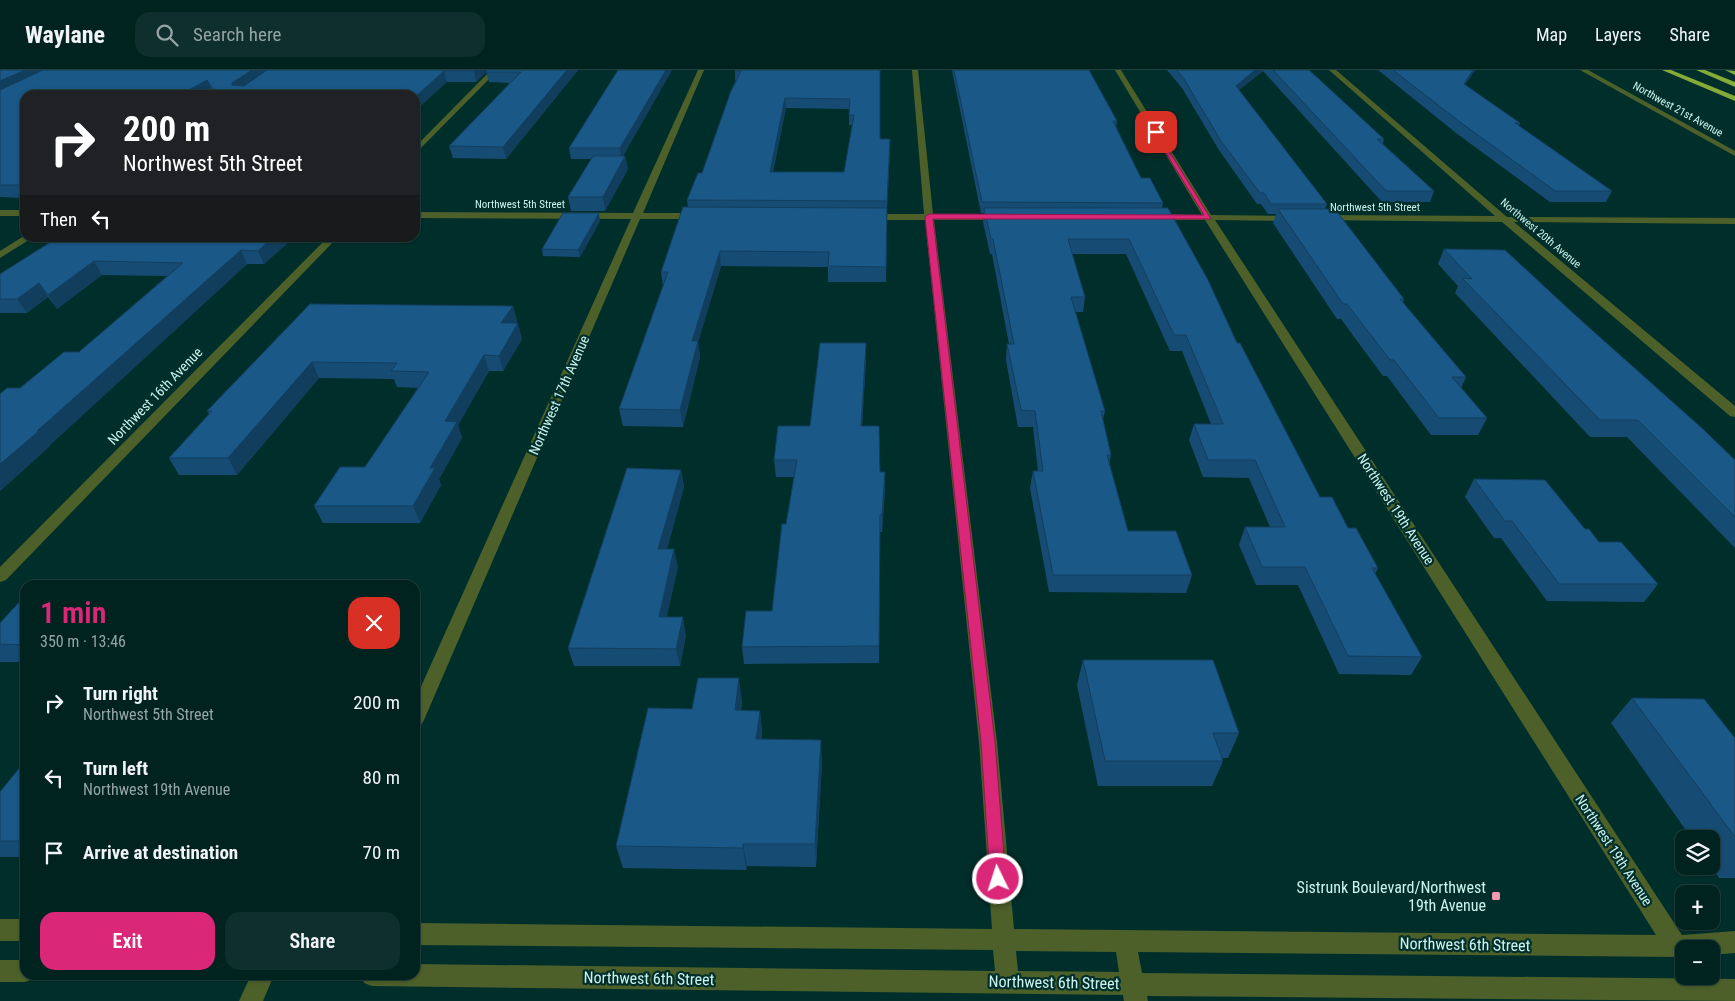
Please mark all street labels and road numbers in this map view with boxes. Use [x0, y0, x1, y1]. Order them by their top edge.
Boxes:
street label: Northwest 21st Avenue [1630, 79, 1725, 140]
street label: Northwest 20th Avenue [1498, 196, 1584, 271]
street label: Northwest 5th Street [475, 198, 565, 211]
street label: Northwest 5th Street [1330, 201, 1420, 214]
street label: Northwest 17th Avenue [525, 332, 593, 457]
street label: Northwest 16th Avenue [104, 344, 206, 448]
street label: Northwest 19th Avenue [1354, 451, 1438, 568]
street label: Northwest 19th Avenue [1572, 792, 1656, 909]
street label: Northwest 6th Street [1399, 934, 1531, 955]
street label: Northwest 6th Street [583, 968, 715, 989]
street label: Northwest 6th Street [988, 972, 1120, 993]

